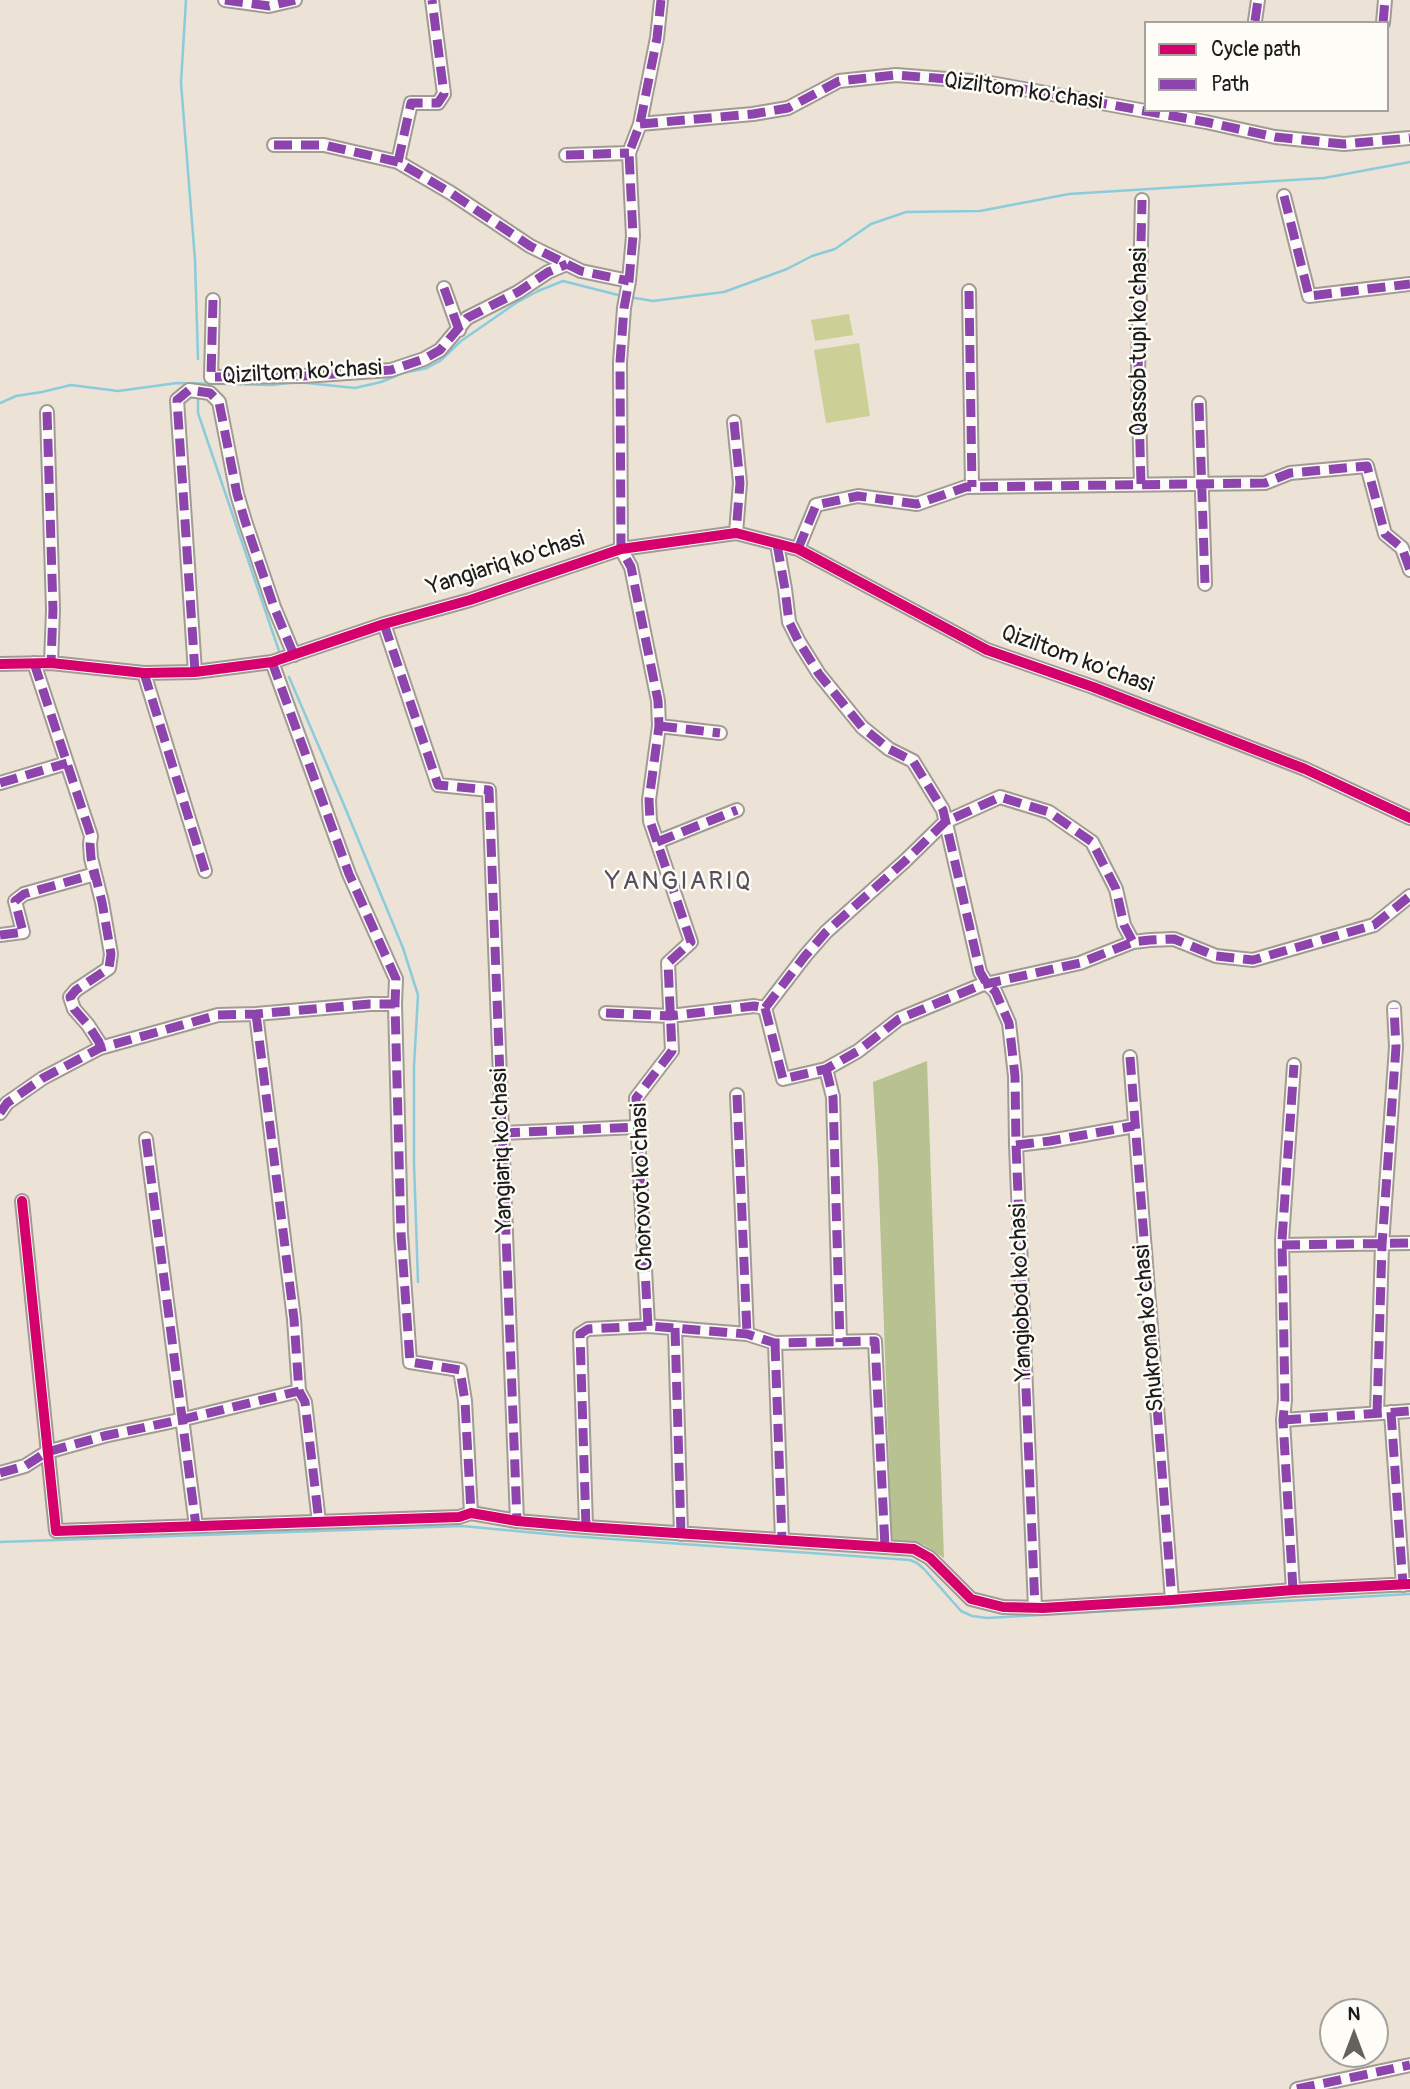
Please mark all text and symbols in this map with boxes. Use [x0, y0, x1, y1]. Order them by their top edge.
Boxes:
legend [1144, 21, 1389, 112]
text: Cycle path [1211, 36, 1301, 63]
street label: Qiziltom ko'chasi [942, 67, 1104, 117]
text: Path [1211, 71, 1249, 98]
street label: Qassob tupi ko'chasi [1126, 248, 1154, 436]
street label: Qiziltom ko'chasi [221, 355, 383, 391]
street label: Yangiariq ko'chasi [424, 526, 588, 602]
street label: Qiziltom ko'chasi [997, 620, 1157, 700]
district label: YANGIARIQ [606, 866, 752, 898]
street label: Yangiariq ko'chasi [486, 1068, 520, 1232]
street label: Chorovot ko'chasi [626, 1102, 660, 1272]
street label: Yangiobod ko'chasi [1005, 1203, 1039, 1381]
street label: Shukrona ko'chasi [1129, 1243, 1171, 1413]
north arrow [1319, 1998, 1389, 2068]
text: N [1348, 2002, 1360, 2026]

